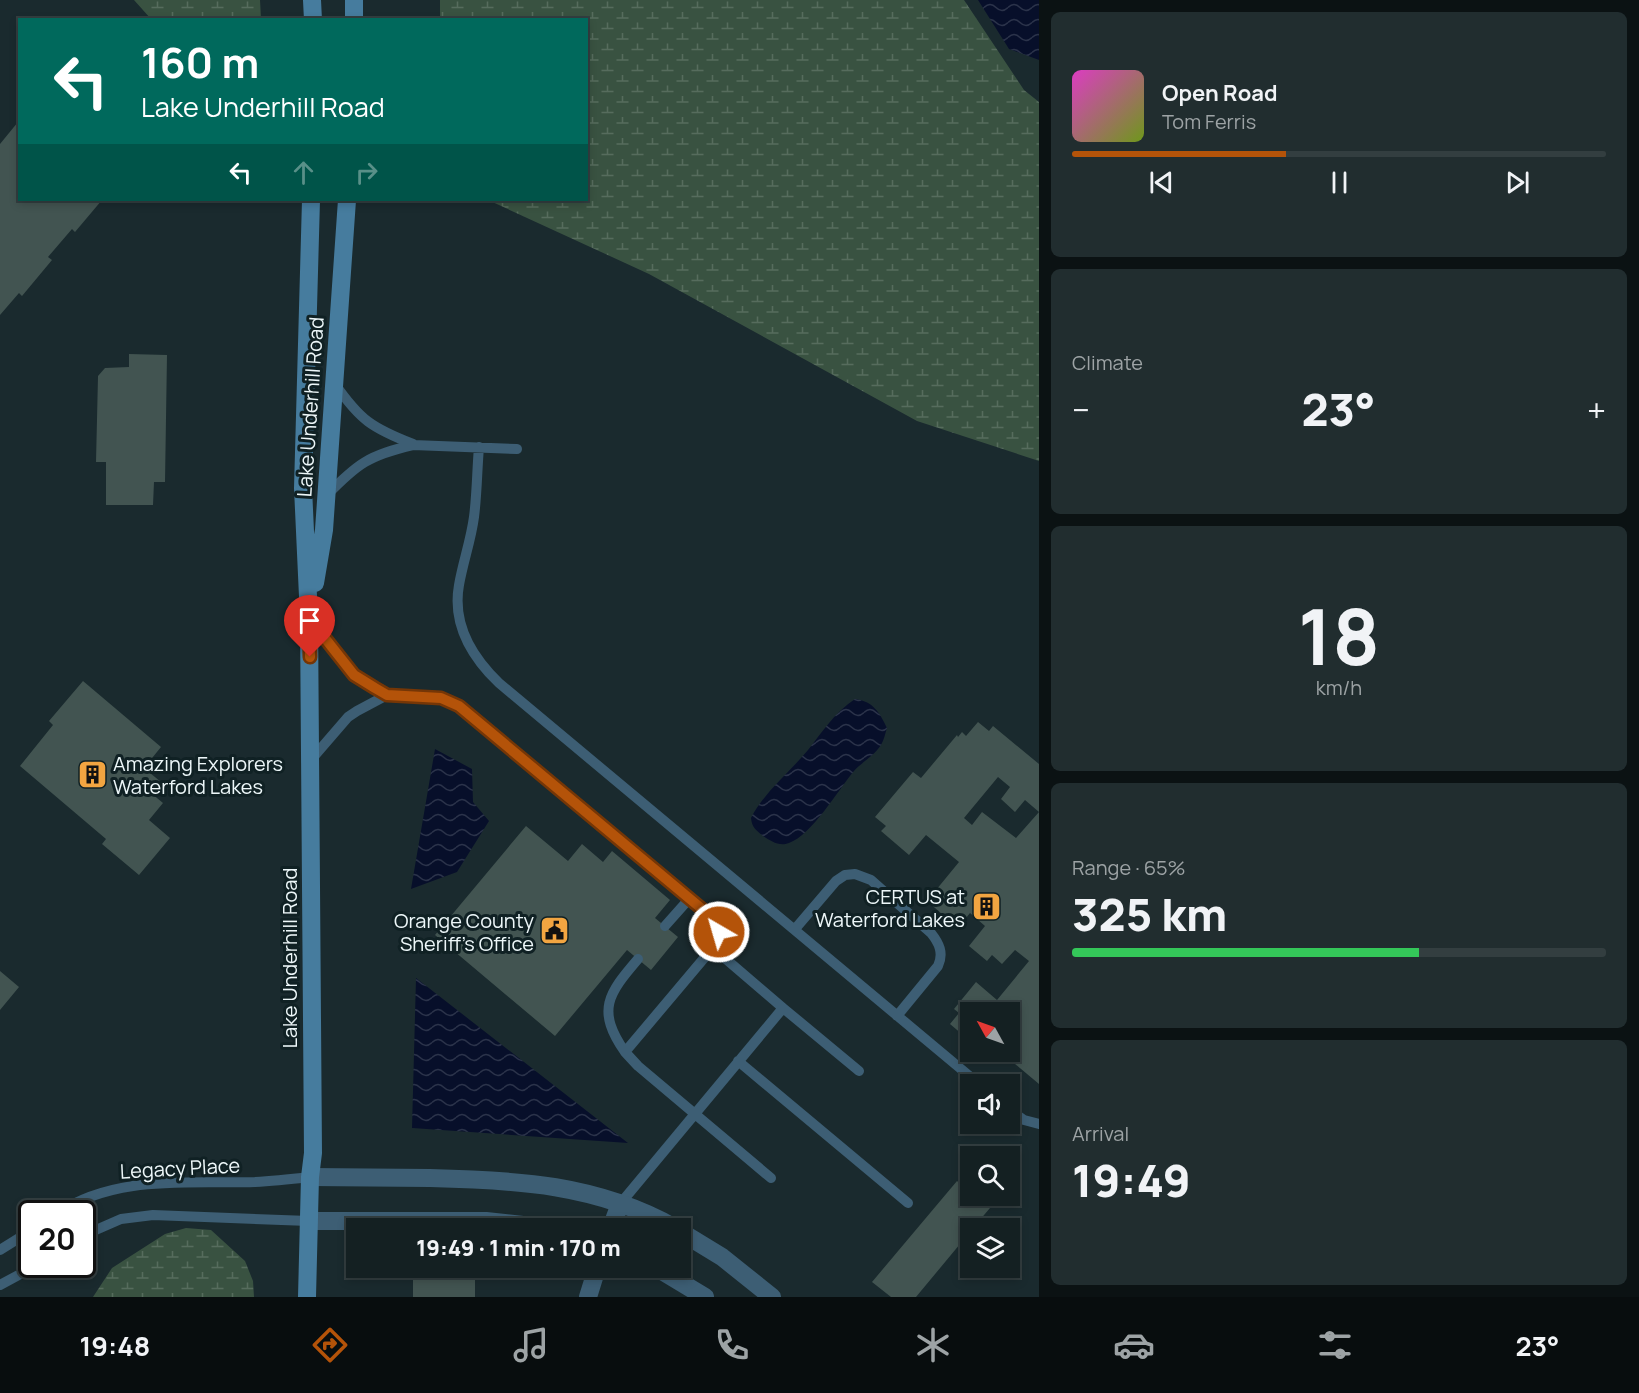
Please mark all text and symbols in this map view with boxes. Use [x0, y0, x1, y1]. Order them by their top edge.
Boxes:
text: 160 m [141, 33, 259, 91]
icon: left [42, 42, 120, 120]
text: Open Road [1162, 78, 1277, 108]
text: Lake Underhill Road [141, 88, 385, 125]
text: Tom Ferris [1162, 108, 1256, 135]
icon: left [224, 156, 257, 189]
icon: ahead [287, 156, 320, 189]
icon: right [350, 156, 383, 189]
icon: previous [1145, 166, 1178, 199]
icon: pause [1323, 166, 1356, 199]
icon: next [1501, 166, 1534, 199]
street label: Lake Underhill Road [290, 316, 330, 498]
text: Climate [1072, 349, 1143, 376]
text: 23° [1301, 378, 1375, 440]
text: − [1072, 387, 1090, 432]
text: + [1587, 387, 1606, 432]
text: 18 [1298, 582, 1380, 688]
pin [284, 595, 335, 657]
icon: arrive [293, 604, 326, 637]
text: km/h [1316, 674, 1362, 701]
place label: Amazing Explorers Waterford Lakes [113, 750, 283, 800]
building icon: Amazing Explorers Waterford Lakes [76, 759, 108, 791]
text: Range · 65% [1072, 854, 1186, 881]
street label: Lake Underhill Road [276, 868, 303, 1048]
place label: CERTUS at Waterford Lakes [815, 883, 965, 933]
text: 325 km [1072, 883, 1227, 945]
building icon: CERTUS at Waterford Lakes [970, 891, 1002, 923]
position arrow [687, 900, 751, 964]
place label: Orange County Sheriff's Office [394, 907, 534, 957]
public building icon: Orange County Sheriff's Office [539, 915, 571, 947]
north arrow [960, 1002, 1020, 1062]
map controls [960, 1002, 1020, 1278]
button: sound [960, 1074, 1020, 1134]
text: Arrival [1072, 1120, 1129, 1147]
button: search [960, 1146, 1020, 1206]
text: 19:49 [1072, 1149, 1191, 1211]
street label: Legacy Place [119, 1151, 241, 1185]
speed limit sign: 20 [18, 1200, 96, 1278]
button: layers [960, 1218, 1020, 1278]
text: 19:49 · 1 min · 170 m [416, 1233, 621, 1263]
icon: directions [309, 1324, 351, 1366]
icon: music [510, 1324, 552, 1366]
icon: phone [711, 1324, 753, 1366]
icon: climate [912, 1324, 954, 1366]
icon: car [1113, 1324, 1155, 1366]
icon: filters [1314, 1324, 1356, 1366]
text: 19:48 [80, 1327, 150, 1364]
text: 23° [1515, 1327, 1559, 1364]

